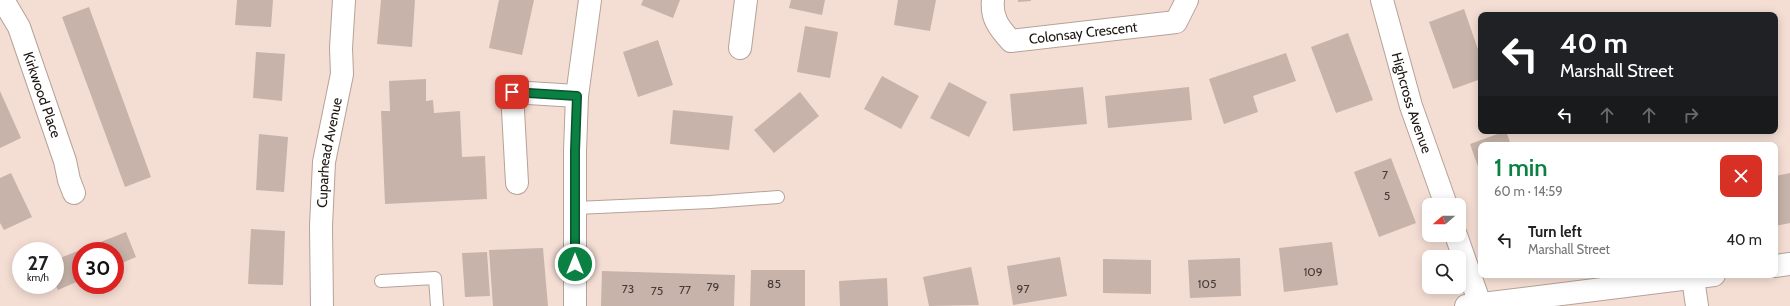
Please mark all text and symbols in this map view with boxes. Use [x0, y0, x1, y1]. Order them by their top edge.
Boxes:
street label: Colonsay Crescent [1028, 17, 1138, 48]
text: 40 m [1560, 26, 1628, 60]
icon: left [1494, 28, 1546, 80]
street label: Kirkwood Place [19, 49, 65, 140]
street label: Highcross Avenue [1388, 50, 1436, 156]
text: Marshall Street [1560, 60, 1674, 82]
pin [495, 75, 529, 109]
icon: arrive [501, 81, 523, 103]
street label: Cuparhead Avenue [313, 96, 346, 208]
icon: left [1554, 104, 1576, 126]
icon: ahead [1596, 104, 1618, 126]
icon: ahead [1638, 104, 1660, 126]
icon: right [1680, 104, 1702, 126]
text: 1 min [1494, 153, 1548, 182]
button: close [1720, 155, 1762, 197]
house number: 7 [1382, 167, 1388, 182]
text: 60 m · 14:59 [1494, 183, 1563, 199]
house number: 5 [1384, 188, 1390, 203]
north arrow [1422, 198, 1466, 242]
map controls [1422, 198, 1466, 294]
text: Turn left [1528, 223, 1582, 241]
icon: left [1494, 229, 1516, 251]
text: 40 m [1726, 231, 1762, 249]
text: Marshall Street [1528, 241, 1610, 257]
speed limit sign: 30 [72, 242, 124, 294]
position arrow [554, 243, 596, 285]
button: search [1422, 250, 1466, 294]
text: 27 [28, 251, 48, 275]
house number: 109 [1303, 264, 1323, 279]
text: km/h [27, 271, 49, 284]
house number: 85 [767, 276, 781, 291]
house number: 105 [1198, 276, 1216, 291]
house number: 79 [707, 279, 720, 294]
house number: 73 [622, 281, 634, 296]
house number: 97 [1017, 281, 1029, 296]
house number: 77 [679, 282, 691, 297]
house number: 75 [651, 283, 663, 298]

